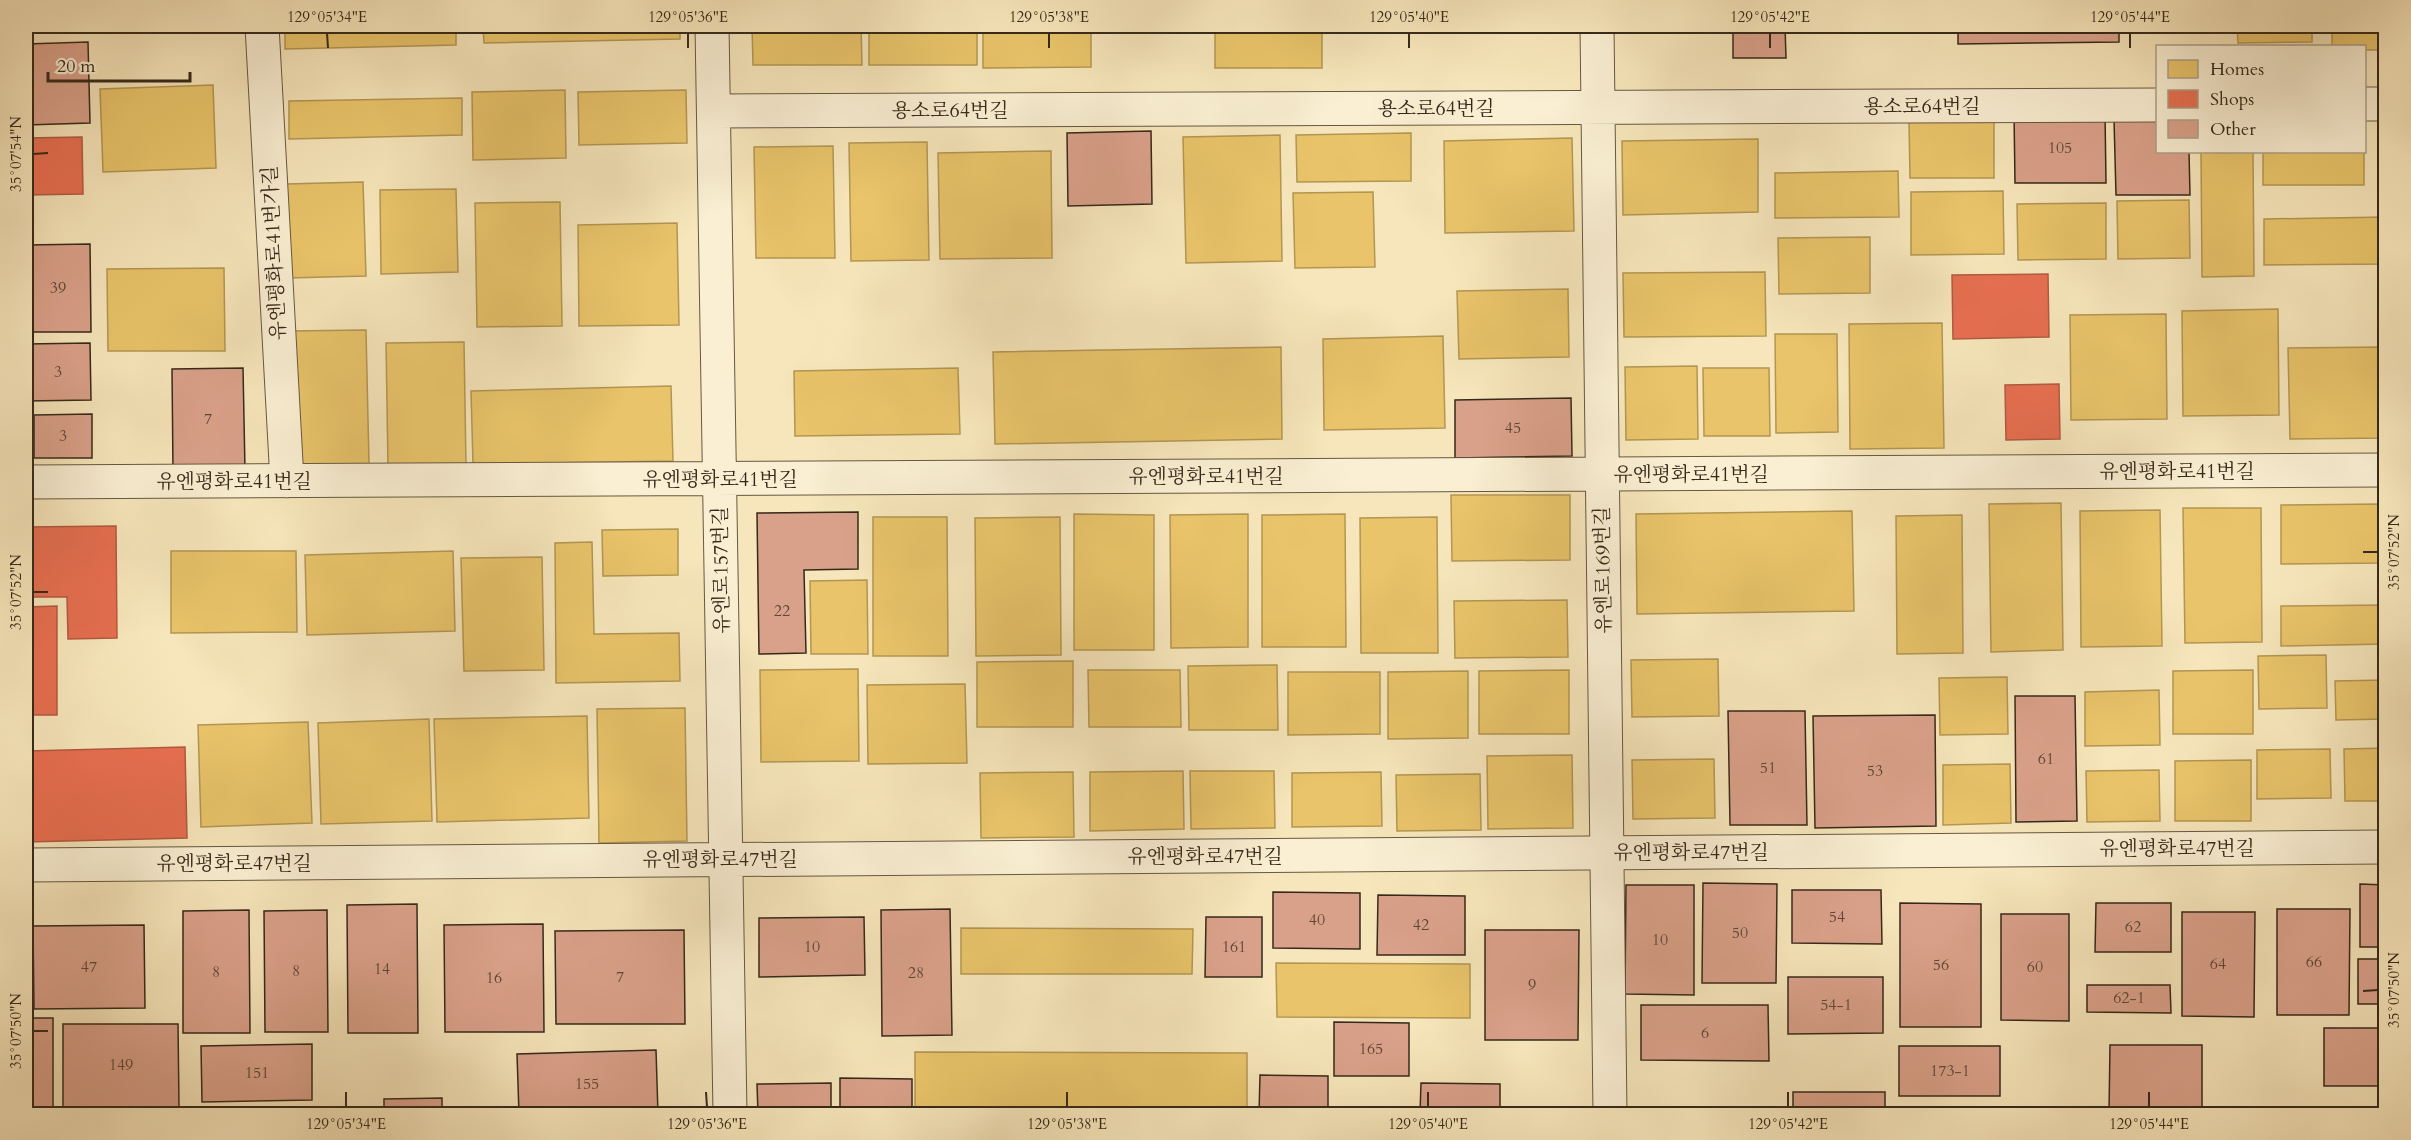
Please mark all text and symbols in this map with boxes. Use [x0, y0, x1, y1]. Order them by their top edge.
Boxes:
text: 129°05'34"E [287, 7, 367, 27]
text: 129°05'36"E [648, 7, 728, 27]
text: 129°05'38"E [1009, 7, 1089, 27]
text: 129°05'40"E [1369, 7, 1449, 27]
text: 129°05'42"E [1730, 7, 1810, 27]
text: 129°05'44"E [2090, 7, 2170, 27]
scale bar [48, 45, 190, 83]
legend [2156, 45, 2366, 153]
text: 20 m [57, 54, 96, 79]
text: Homes [2210, 57, 2264, 82]
text: Shops [2210, 87, 2254, 112]
street label: 용소로64번길 [1863, 93, 1981, 120]
street label: 용소로64번길 [1377, 95, 1495, 122]
street label: 용소로64번길 [891, 97, 1009, 124]
text: 35°07'54"N [6, 116, 26, 192]
text: Other [2210, 117, 2256, 142]
house number: 105 [2048, 137, 2072, 159]
street label: 유엔평화로41번가길 [256, 165, 292, 341]
house number: 39 [50, 277, 66, 299]
house number: 3 [54, 361, 62, 383]
house number: 7 [204, 408, 212, 430]
house number: 45 [1505, 417, 1521, 439]
house number: 3 [59, 425, 67, 447]
street label: 유엔평화로41번길 [2099, 458, 2255, 485]
street label: 유엔평화로41번길 [1613, 461, 1769, 488]
street label: 유엔평화로41번길 [1128, 463, 1284, 490]
street label: 유엔평화로41번길 [642, 466, 798, 493]
street label: 유엔평화로41번길 [156, 468, 312, 495]
street label: 유엔로157번길 [706, 506, 736, 634]
street label: 유엔로169번길 [1588, 506, 1618, 634]
text: 35°07'52"N [2384, 514, 2404, 590]
text: 35°07'52"N [6, 554, 26, 630]
house number: 22 [774, 600, 790, 622]
house number: 61 [2038, 748, 2054, 770]
house number: 51 [1760, 757, 1776, 779]
house number: 53 [1867, 760, 1883, 782]
street label: 유엔평화로47번길 [2099, 835, 2255, 862]
street label: 유엔평화로47번길 [1613, 839, 1769, 866]
street label: 유엔평화로47번길 [1127, 843, 1283, 870]
street label: 유엔평화로47번길 [642, 846, 798, 873]
street label: 유엔평화로47번길 [156, 850, 312, 877]
house number: 54 [1829, 906, 1845, 928]
house number: 40 [1309, 909, 1325, 931]
house number: 42 [1413, 914, 1429, 936]
house number: 62 [2125, 916, 2141, 938]
house number: 50 [1732, 922, 1748, 944]
house number: 10 [1652, 929, 1668, 951]
house number: 10 [804, 936, 820, 958]
house number: 161 [1222, 936, 1246, 958]
house number: 66 [2306, 951, 2322, 973]
text: 35°07'50"N [2384, 952, 2404, 1028]
house number: 64 [2210, 953, 2226, 975]
house number: 56 [1933, 954, 1949, 976]
house number: 47 [81, 956, 97, 978]
house number: 60 [2027, 956, 2043, 978]
house number: 14 [374, 958, 390, 980]
house number: 8 [292, 960, 300, 982]
house number: 8 [212, 961, 220, 983]
house number: 28 [908, 962, 924, 984]
house number: 7 [616, 966, 624, 988]
house number: 16 [486, 967, 502, 989]
house number: 9 [1528, 974, 1536, 996]
house number: 62-1 [2113, 987, 2145, 1009]
text: 35°07'50"N [6, 993, 26, 1069]
house number: 54-1 [1820, 994, 1852, 1016]
house number: 6 [1701, 1022, 1709, 1044]
house number: 165 [1359, 1038, 1383, 1060]
house number: 149 [109, 1054, 133, 1076]
house number: 173-1 [1930, 1060, 1970, 1082]
house number: 151 [245, 1062, 269, 1084]
house number: 155 [575, 1073, 599, 1095]
text: 129°05'34"E [306, 1114, 386, 1134]
text: 129°05'36"E [667, 1114, 747, 1134]
text: 129°05'38"E [1027, 1114, 1107, 1134]
text: 129°05'40"E [1388, 1114, 1468, 1134]
text: 129°05'42"E [1748, 1114, 1828, 1134]
text: 129°05'44"E [2109, 1114, 2189, 1134]

